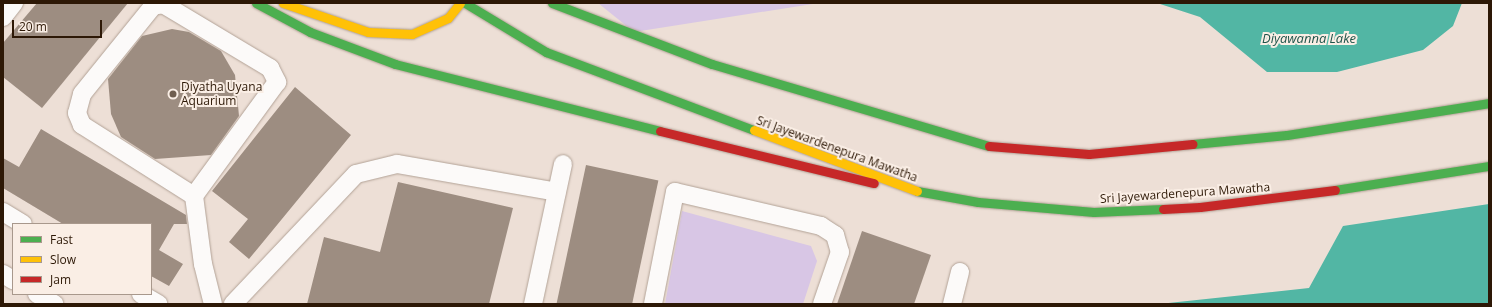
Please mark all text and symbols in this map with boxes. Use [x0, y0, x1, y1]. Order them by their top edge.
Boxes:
scale bar [14, 12, 104, 38]
text: 20 m [19, 18, 47, 35]
water label: Diyawanna Lake [1262, 30, 1356, 46]
place label: Diyatha Uyana Aquarium [181, 80, 262, 108]
marker: Diyatha Uyana Aquarium [168, 89, 178, 99]
street label: Sri Jayewardenepura Mawatha [754, 113, 920, 185]
street label: Sri Jayewardenepura Mawatha [1099, 180, 1271, 206]
legend [12, 223, 152, 295]
text: Fast [50, 231, 73, 248]
text: Slow [50, 251, 76, 268]
text: Jam [50, 271, 71, 288]

